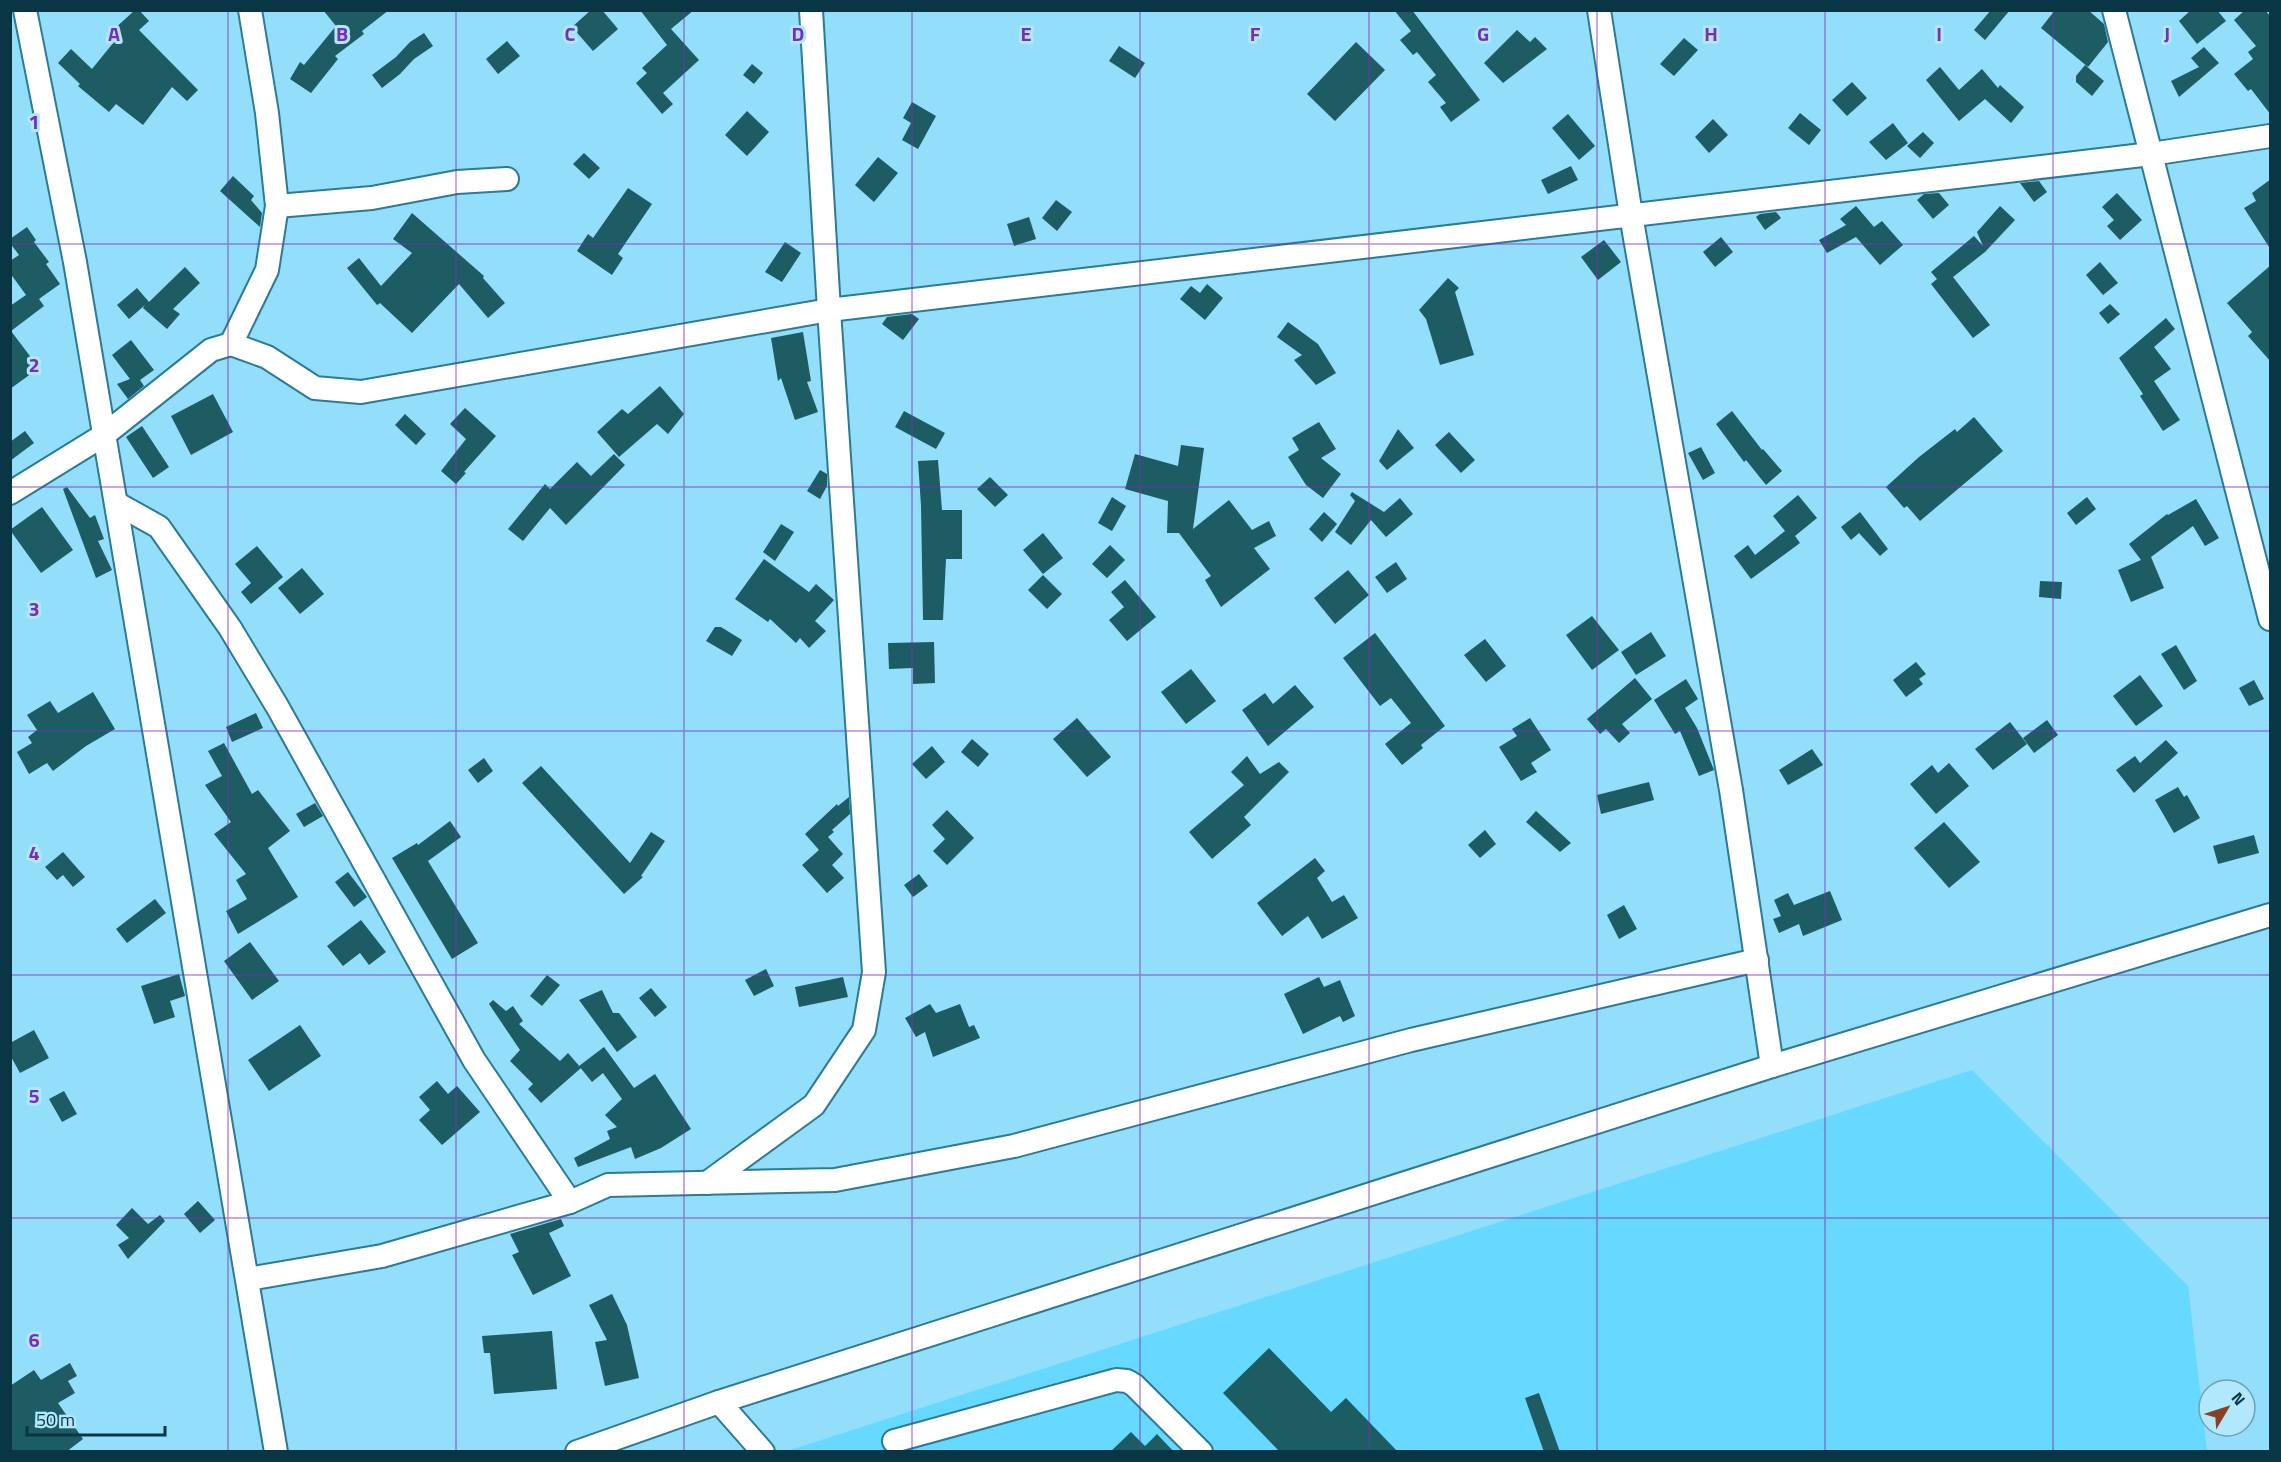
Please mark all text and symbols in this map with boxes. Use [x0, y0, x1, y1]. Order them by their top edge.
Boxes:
text: A [108, 18, 120, 49]
text: B [336, 18, 348, 49]
text: C [565, 18, 576, 49]
text: D [792, 18, 804, 49]
text: E [1020, 18, 1032, 49]
text: F [1250, 18, 1261, 49]
text: G [1477, 18, 1489, 49]
text: H [1704, 18, 1718, 49]
text: I [1936, 18, 1942, 49]
text: J [2164, 18, 2170, 49]
text: 1 [28, 106, 40, 137]
text: 2 [28, 349, 40, 380]
text: 3 [28, 593, 40, 624]
text: 4 [28, 837, 40, 868]
text: 5 [28, 1080, 40, 1111]
text: 6 [28, 1324, 40, 1355]
north arrow [2197, 1378, 2257, 1438]
text: N [2226, 1387, 2251, 1410]
scale bar [27, 1399, 165, 1437]
text: 50 m [36, 1406, 75, 1433]

